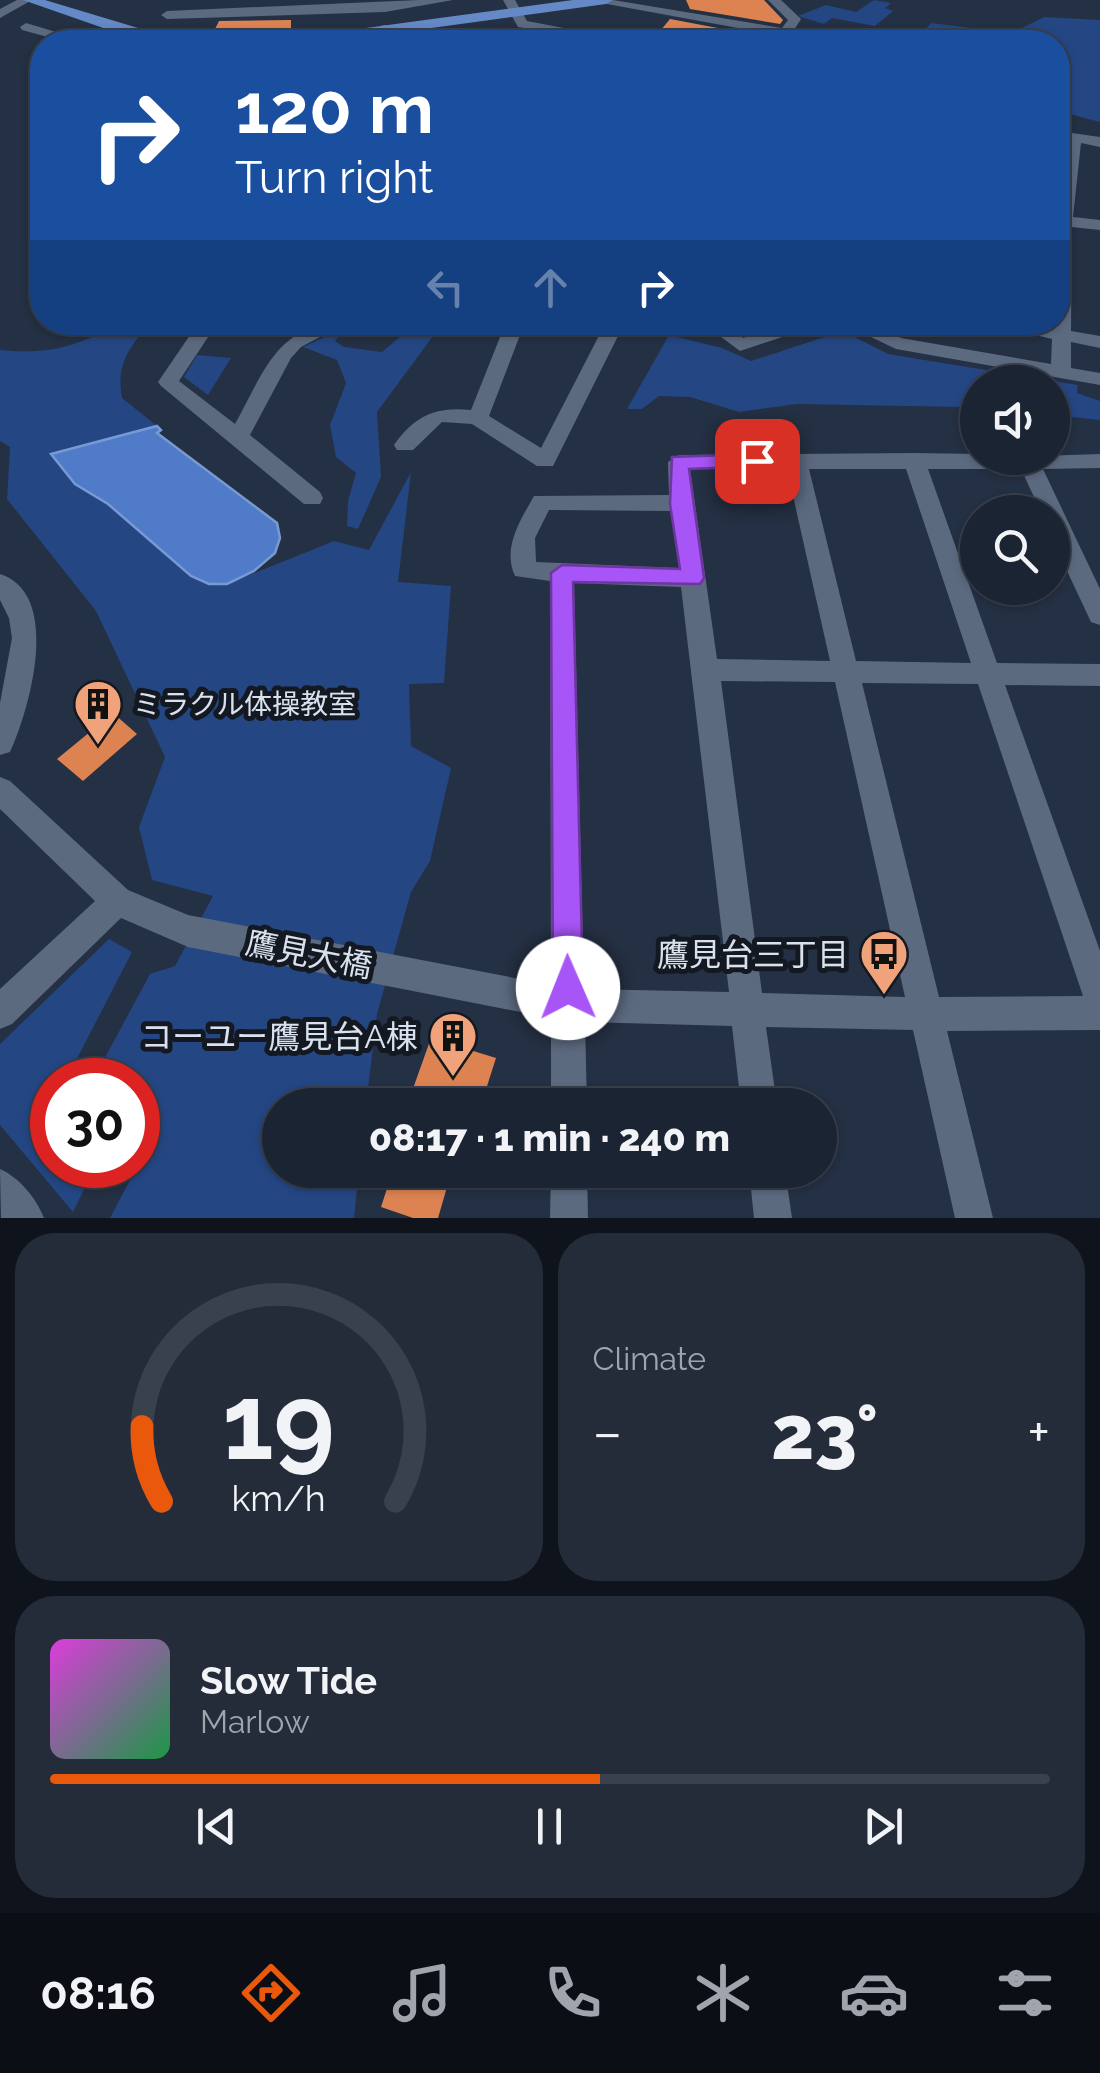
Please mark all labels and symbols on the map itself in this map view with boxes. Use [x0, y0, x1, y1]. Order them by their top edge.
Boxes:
pin [715, 419, 800, 504]
building icon: ミラクル体操教室 [72, 678, 124, 746]
place label: ミラクル体操教室 [133, 688, 356, 721]
street label: 鷹見大橋 [243, 924, 375, 984]
bus stop icon: 鷹見台三丁目 [858, 928, 910, 996]
position arrow [516, 936, 620, 1040]
place label: 鷹見台三丁目 [657, 936, 849, 973]
building icon: コーユー鷹見台A棟 [427, 1010, 479, 1078]
place label: コーユー鷹見台A棟 [140, 1018, 418, 1055]
speed limit sign: 30 [30, 1058, 160, 1188]

